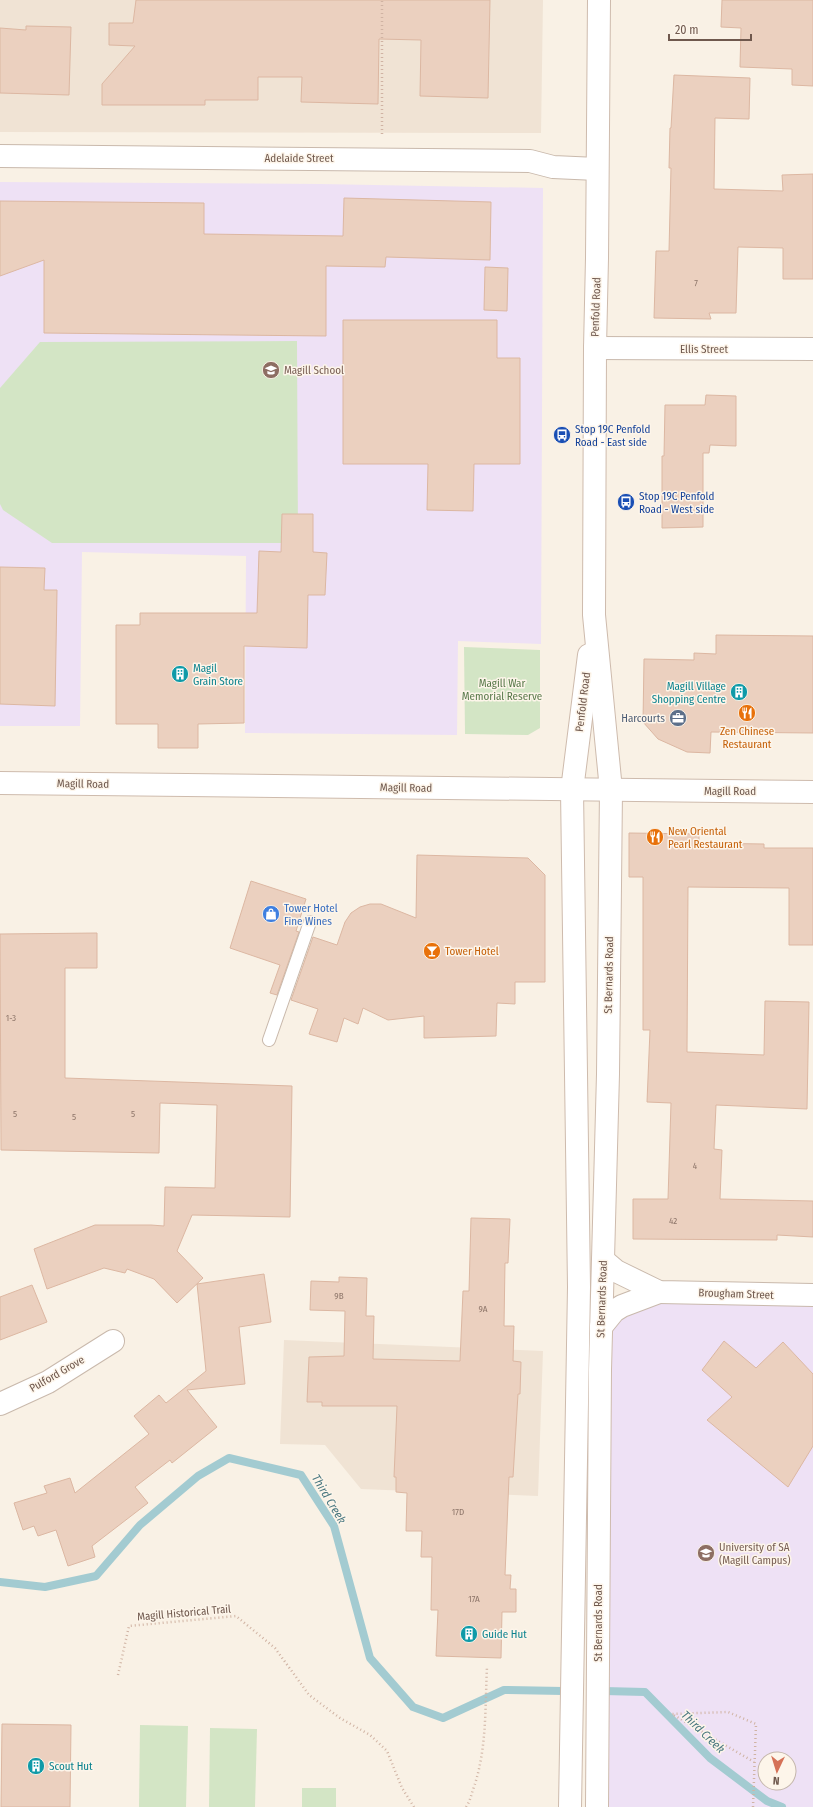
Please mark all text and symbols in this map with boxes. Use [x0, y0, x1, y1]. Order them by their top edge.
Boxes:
scale bar [669, 16, 751, 42]
text: 20 m [675, 23, 699, 37]
street label: Adelaide Street [264, 152, 334, 165]
street label: Penfold Road [588, 277, 604, 337]
house number: 7 [694, 278, 698, 288]
street label: Ellis Street [680, 343, 728, 356]
school or university icon: Magill School [261, 360, 281, 380]
place label: Magill School [284, 364, 344, 377]
place label: Stop 19C Penfold Road - East side [575, 423, 650, 449]
bus stop icon: Stop 19C Penfold Road - East side [552, 425, 572, 445]
place label: Stop 19C Penfold Road - West side [639, 490, 714, 516]
bus stop icon: Stop 19C Penfold Road - West side [616, 492, 636, 512]
place label: Magil Grain Store [193, 662, 243, 688]
building icon: Magil Grain Store [170, 664, 190, 684]
street label: Penfold Road [573, 672, 593, 732]
park label: Magill War Memorial Reserve [462, 677, 542, 703]
place label: Magill Village Shopping Centre [652, 680, 726, 706]
building icon: Magill Village Shopping Centre [729, 682, 749, 702]
restaurant icon: Zen Chinese Restaurant [737, 703, 757, 723]
office icon: Harcourts [668, 708, 688, 728]
place label: Harcourts [621, 712, 665, 725]
place label: Zen Chinese Restaurant [720, 725, 774, 751]
street label: Magill Road [57, 777, 109, 791]
street label: Magill Road [380, 781, 432, 795]
street label: Magill Road [704, 785, 756, 798]
place label: New Oriental Pearl Restaurant [668, 825, 743, 851]
restaurant icon: New Oriental Pearl Restaurant [645, 827, 665, 847]
place label: Tower Hotel Fine Wines [284, 902, 338, 928]
shop icon: Tower Hotel Fine Wines [261, 904, 281, 924]
street label: St Bernards Road [602, 936, 616, 1014]
bar icon: Tower Hotel [422, 941, 442, 961]
place label: Tower Hotel [445, 945, 499, 958]
house number: 1-3 [6, 1013, 16, 1023]
house number: 5 [13, 1109, 17, 1119]
house number: 5 [131, 1109, 135, 1119]
house number: 5 [72, 1112, 76, 1122]
house number: 4 [693, 1161, 698, 1171]
house number: 42 [669, 1216, 677, 1226]
street label: St Bernards Road [594, 1260, 610, 1338]
street label: Brougham Street [698, 1286, 774, 1302]
house number: 9B [334, 1291, 344, 1301]
house number: 9A [478, 1304, 488, 1314]
street label: Pulford Grove [27, 1353, 87, 1395]
water label: Third Creek [309, 1472, 349, 1526]
house number: 17D [452, 1507, 464, 1517]
place label: University of SA (Magill Campus) [719, 1541, 791, 1567]
school or university icon: University of SA (Magill Campus) [696, 1543, 716, 1563]
street label: St Bernards Road [592, 1584, 605, 1662]
house number: 17A [468, 1594, 480, 1604]
street label: Magill Historical Trail [137, 1602, 232, 1624]
building icon: Guide Hut [459, 1624, 479, 1644]
place label: Guide Hut [482, 1628, 527, 1641]
water label: Third Creek [678, 1708, 728, 1756]
north arrow [757, 1751, 797, 1791]
building icon: Scout Hut [26, 1756, 46, 1776]
place label: Scout Hut [49, 1760, 93, 1773]
text: N [773, 1774, 780, 1787]

